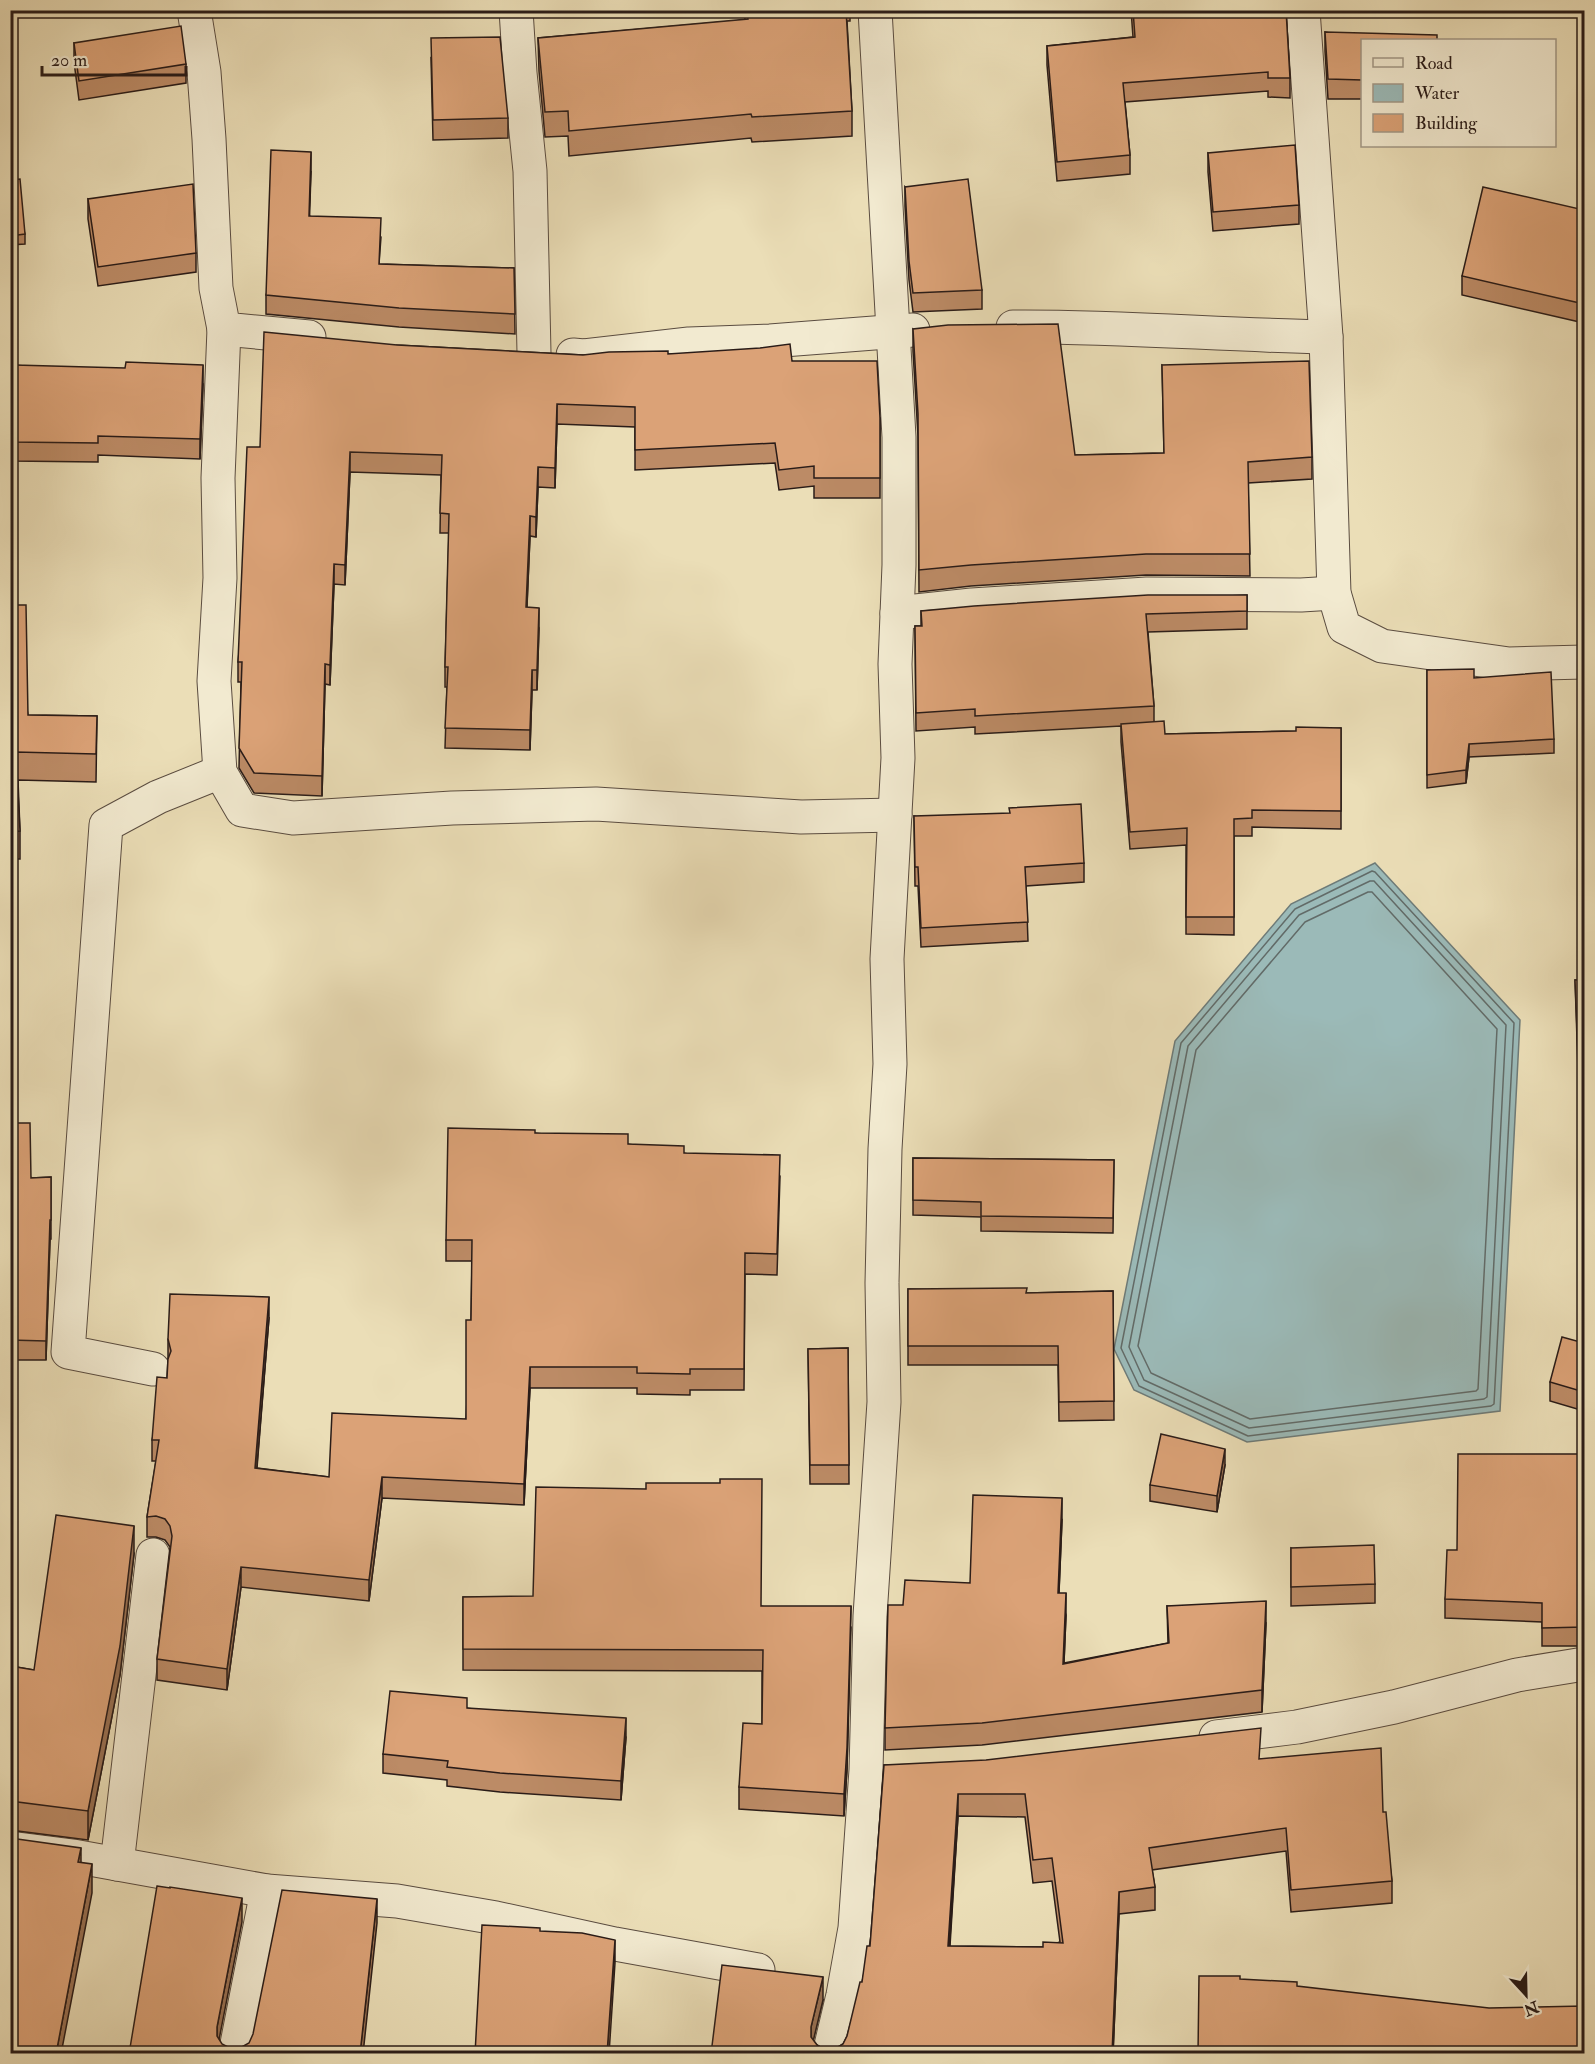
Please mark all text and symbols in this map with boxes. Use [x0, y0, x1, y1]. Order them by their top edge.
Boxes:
scale bar [42, 39, 186, 77]
legend [1361, 39, 1556, 147]
text: 20 m [51, 49, 87, 72]
text: Road [1415, 52, 1453, 75]
text: Water [1414, 82, 1459, 105]
text: Building [1415, 112, 1478, 135]
north arrow [1496, 1965, 1556, 2025]
text: N [1520, 1996, 1543, 2020]

